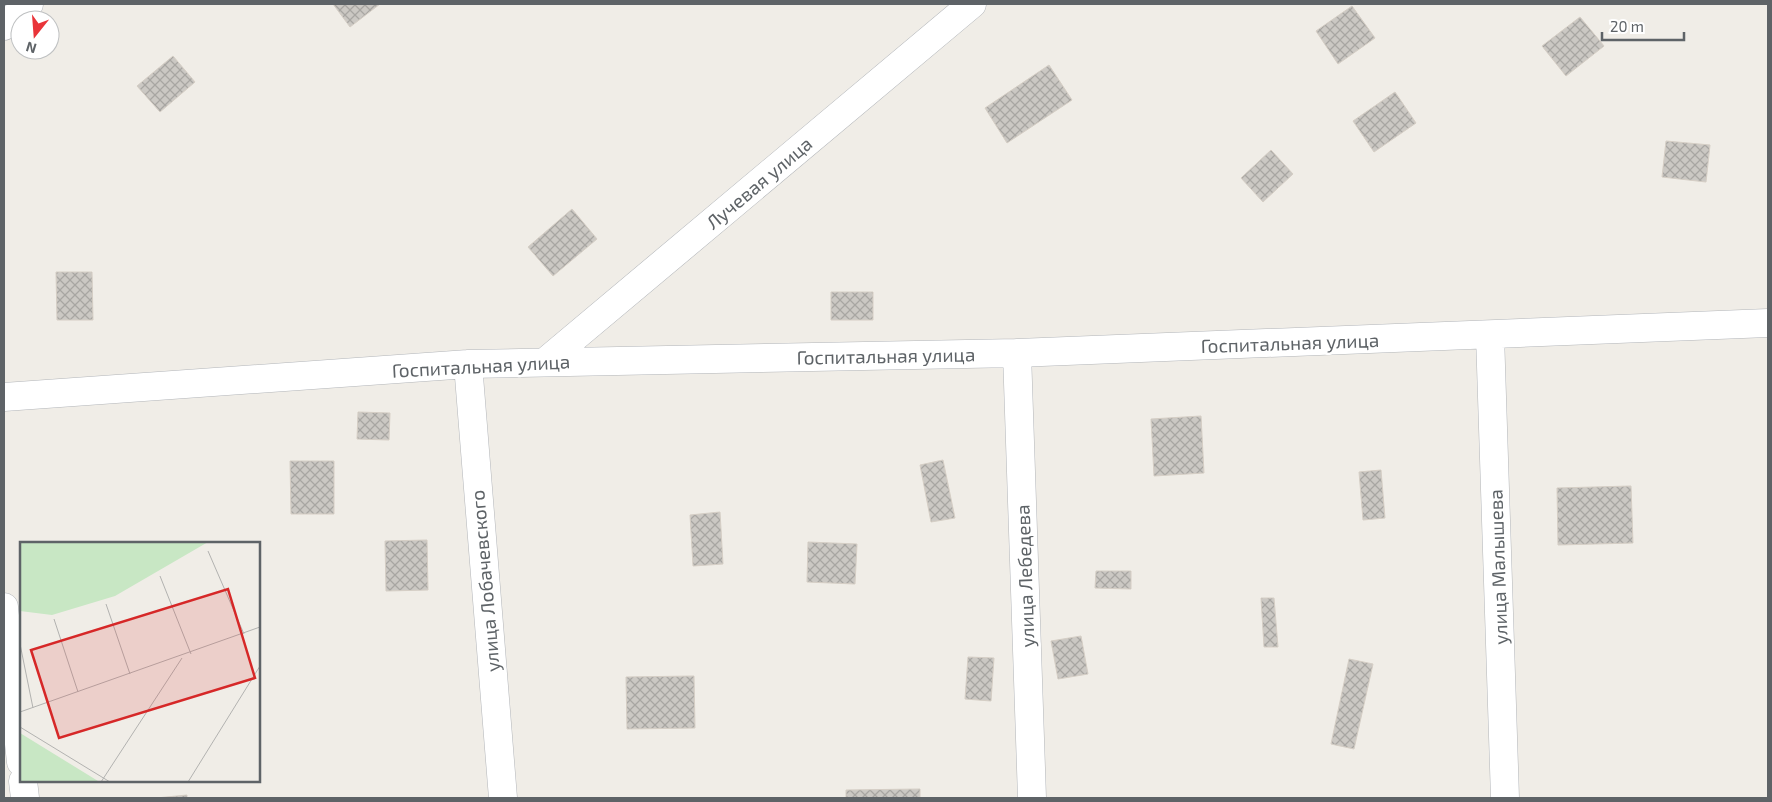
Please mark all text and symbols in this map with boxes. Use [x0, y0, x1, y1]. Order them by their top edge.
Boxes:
north arrow [10, 10, 60, 60]
scale bar [1602, 10, 1684, 42]
text: 20 m [1610, 17, 1644, 35]
text: N [24, 38, 38, 58]
street label: Лучевая улица [701, 132, 817, 234]
street label: Госпитальная улица [1200, 328, 1380, 358]
street label: Госпитальная улица [797, 342, 975, 370]
street label: Госпитальная улица [391, 349, 571, 383]
street label: улица Лобачевского [465, 489, 505, 673]
street label: улица Малышева [1483, 489, 1513, 645]
street label: улица Лебедева [1011, 504, 1039, 648]
inset map [20, 542, 260, 782]

